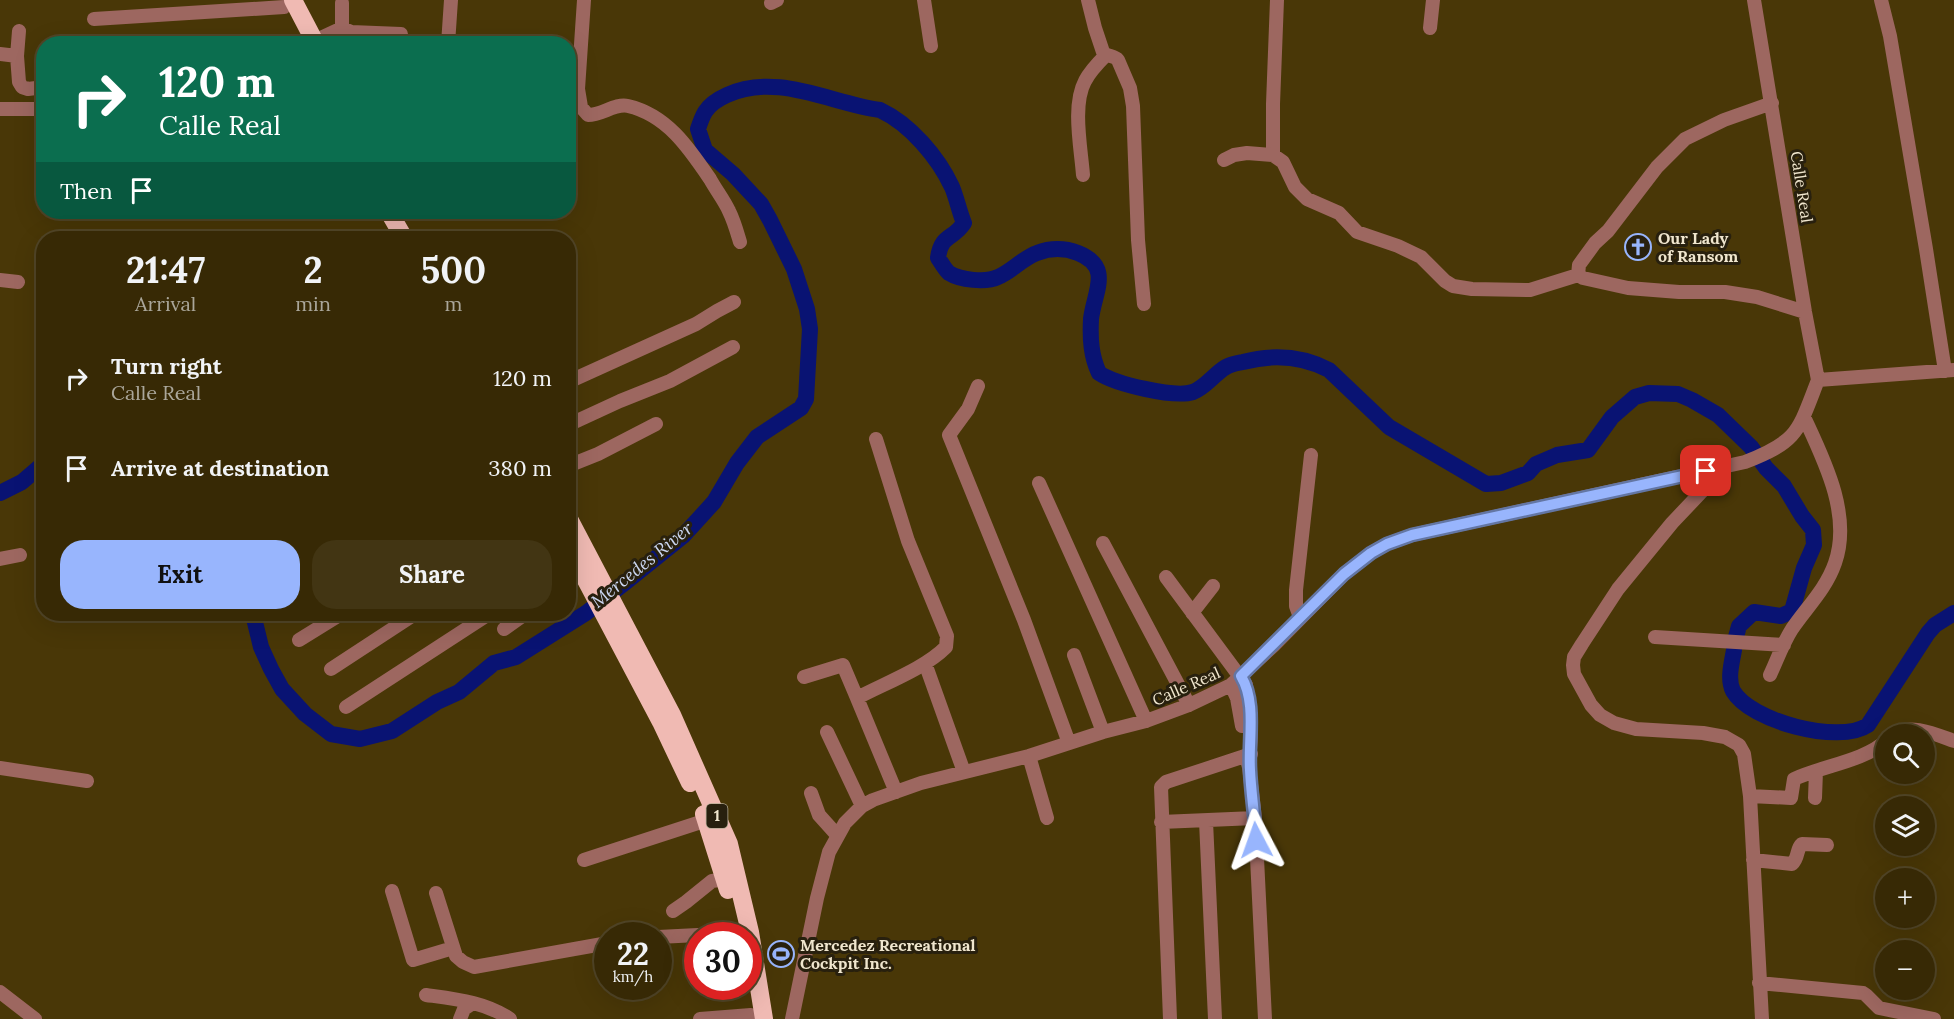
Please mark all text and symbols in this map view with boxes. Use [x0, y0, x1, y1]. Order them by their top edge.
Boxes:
text: 120 m [159, 55, 275, 109]
icon: right [60, 60, 138, 138]
text: Calle Real [159, 108, 281, 142]
street label: Calle Real [1786, 150, 1818, 224]
icon: arrive [125, 174, 158, 207]
text: Then [60, 177, 113, 205]
place label: Our Lady of Ransom [1658, 228, 1738, 266]
church icon: Our Lady of Ransom [1623, 232, 1653, 262]
text: 21:47 [126, 247, 205, 293]
text: 2 [303, 247, 323, 293]
text: 500 [421, 247, 486, 293]
text: Arrival [135, 291, 196, 316]
text: min [295, 291, 331, 316]
text: m [444, 291, 462, 316]
text: Turn right [111, 352, 222, 380]
icon: right [60, 362, 93, 395]
text: 120 m [493, 364, 552, 392]
text: Calle Real [111, 380, 201, 405]
pin [1680, 445, 1731, 496]
icon: arrive [60, 452, 93, 485]
text: Arrive at destination [111, 454, 329, 482]
text: 380 m [488, 454, 552, 482]
icon: arrive [1689, 454, 1722, 487]
water label: Mercedes River [586, 516, 698, 613]
button: Exit [60, 540, 300, 609]
button: Share [312, 540, 552, 609]
street label: Calle Real [1149, 662, 1223, 710]
map controls [1875, 724, 1935, 1000]
button: search [1875, 724, 1935, 784]
button: layers [1875, 796, 1935, 856]
road number: 1 [706, 804, 728, 828]
position arrow [1224, 808, 1288, 872]
button: + [1875, 868, 1935, 928]
speed limit sign: 30 [684, 922, 762, 1000]
text: 22 [617, 935, 649, 973]
place label: Mercedez Recreational Cockpit Inc. [800, 935, 975, 973]
sports icon: Mercedez Recreational Cockpit Inc. [766, 939, 796, 969]
button: − [1875, 940, 1935, 1000]
text: km/h [613, 967, 653, 986]

